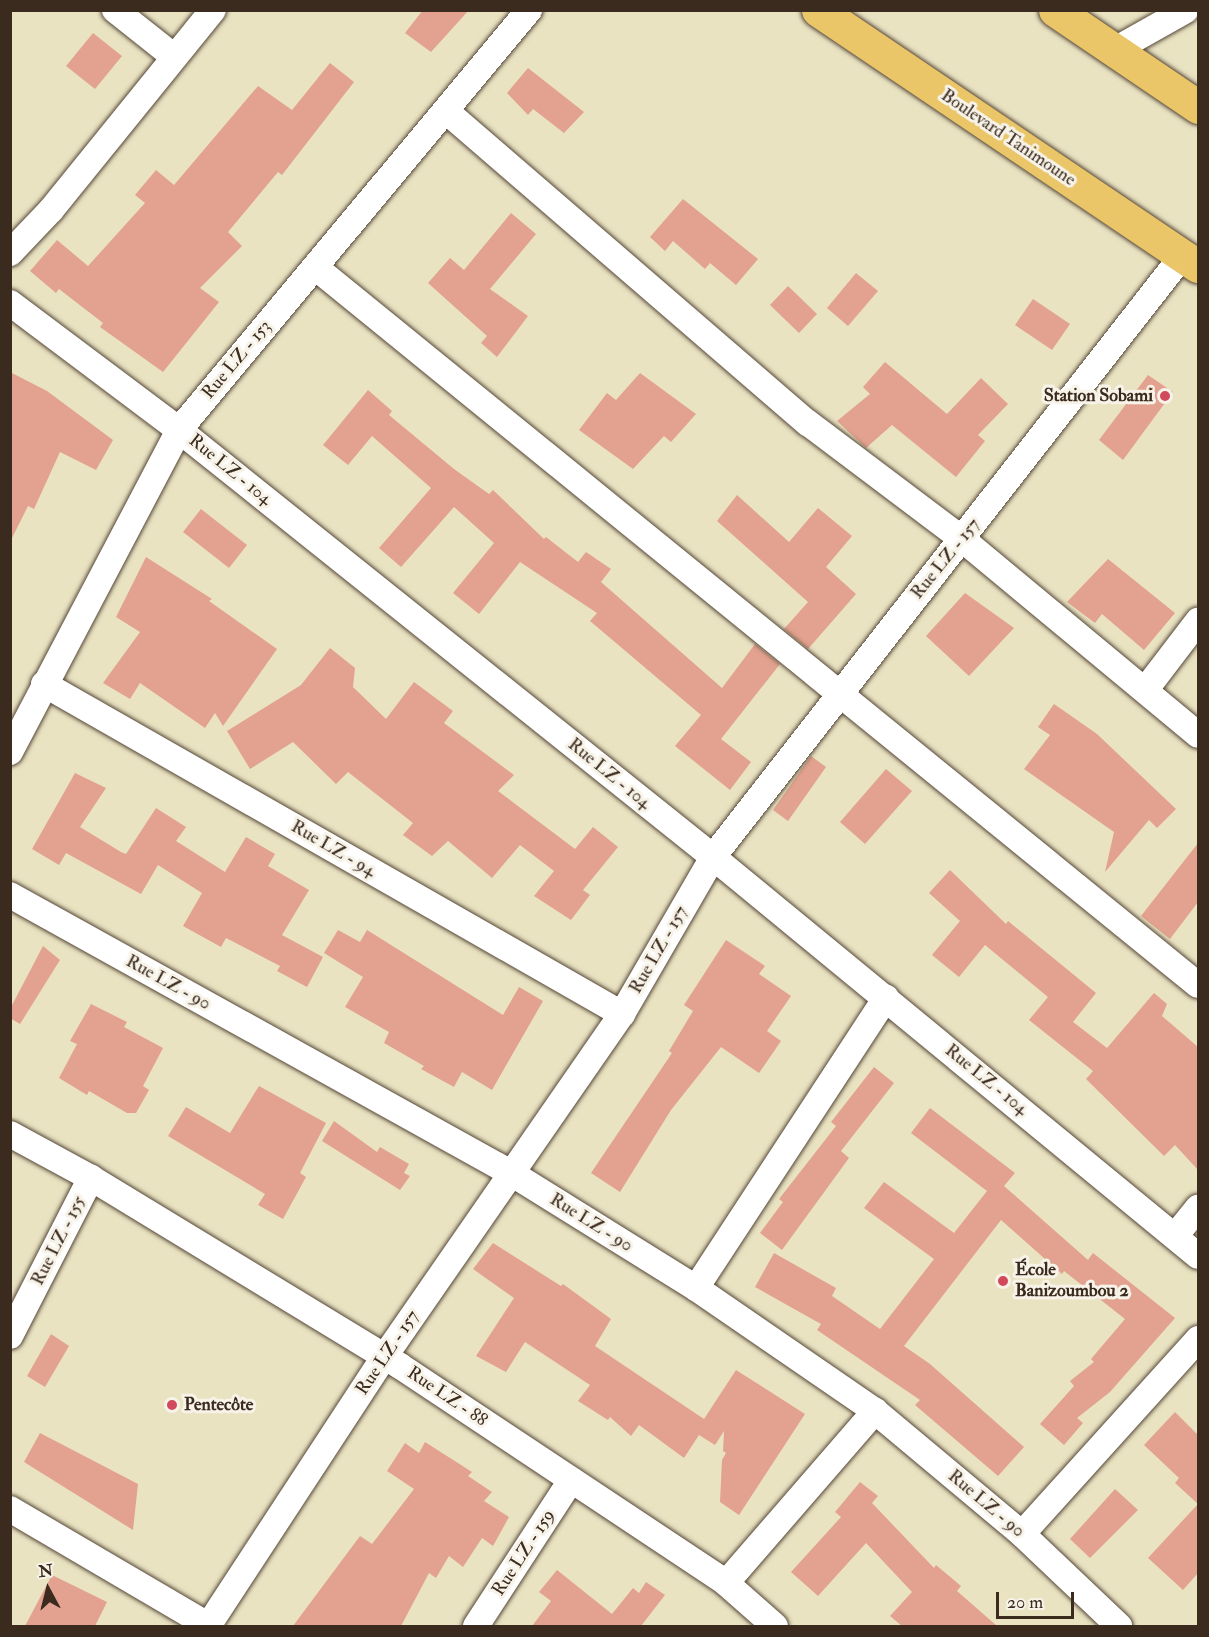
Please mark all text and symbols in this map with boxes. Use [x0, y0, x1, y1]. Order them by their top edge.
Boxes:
street label: Boulevard Tanimoune [937, 85, 1079, 191]
street label: Rue LZ - 153 [198, 316, 276, 404]
place label: Station Sobami [1044, 385, 1153, 407]
marker: Station Sobami [1158, 389, 1172, 403]
street label: Rue LZ - 104 [184, 430, 276, 510]
street label: Rue LZ - 157 [907, 514, 985, 604]
street label: Rue LZ - 104 [563, 734, 655, 814]
street label: Rue LZ - 94 [287, 816, 379, 882]
street label: Rue LZ - 157 [625, 902, 693, 998]
street label: Rue LZ - 90 [122, 951, 214, 1015]
street label: Rue LZ - 104 [940, 1040, 1032, 1120]
street label: Rue LZ - 90 [546, 1189, 636, 1257]
street label: Rue LZ - 155 [27, 1193, 91, 1289]
place label: École Banizoumbou 2 [1015, 1260, 1129, 1302]
marker: École Banizoumbou 2 [996, 1274, 1010, 1288]
street label: Rue LZ - 157 [352, 1307, 424, 1399]
street label: Rue LZ - 88 [403, 1362, 491, 1432]
place label: Pentecôte [184, 1394, 253, 1416]
marker: Pentecôte [165, 1398, 179, 1412]
street label: Rue LZ - 90 [943, 1466, 1029, 1542]
street label: Rue LZ - 159 [488, 1506, 560, 1600]
north arrow [18, 1559, 78, 1619]
text: N [37, 1560, 54, 1582]
scale bar [999, 1580, 1077, 1618]
text: 20 m [1007, 1591, 1043, 1614]

